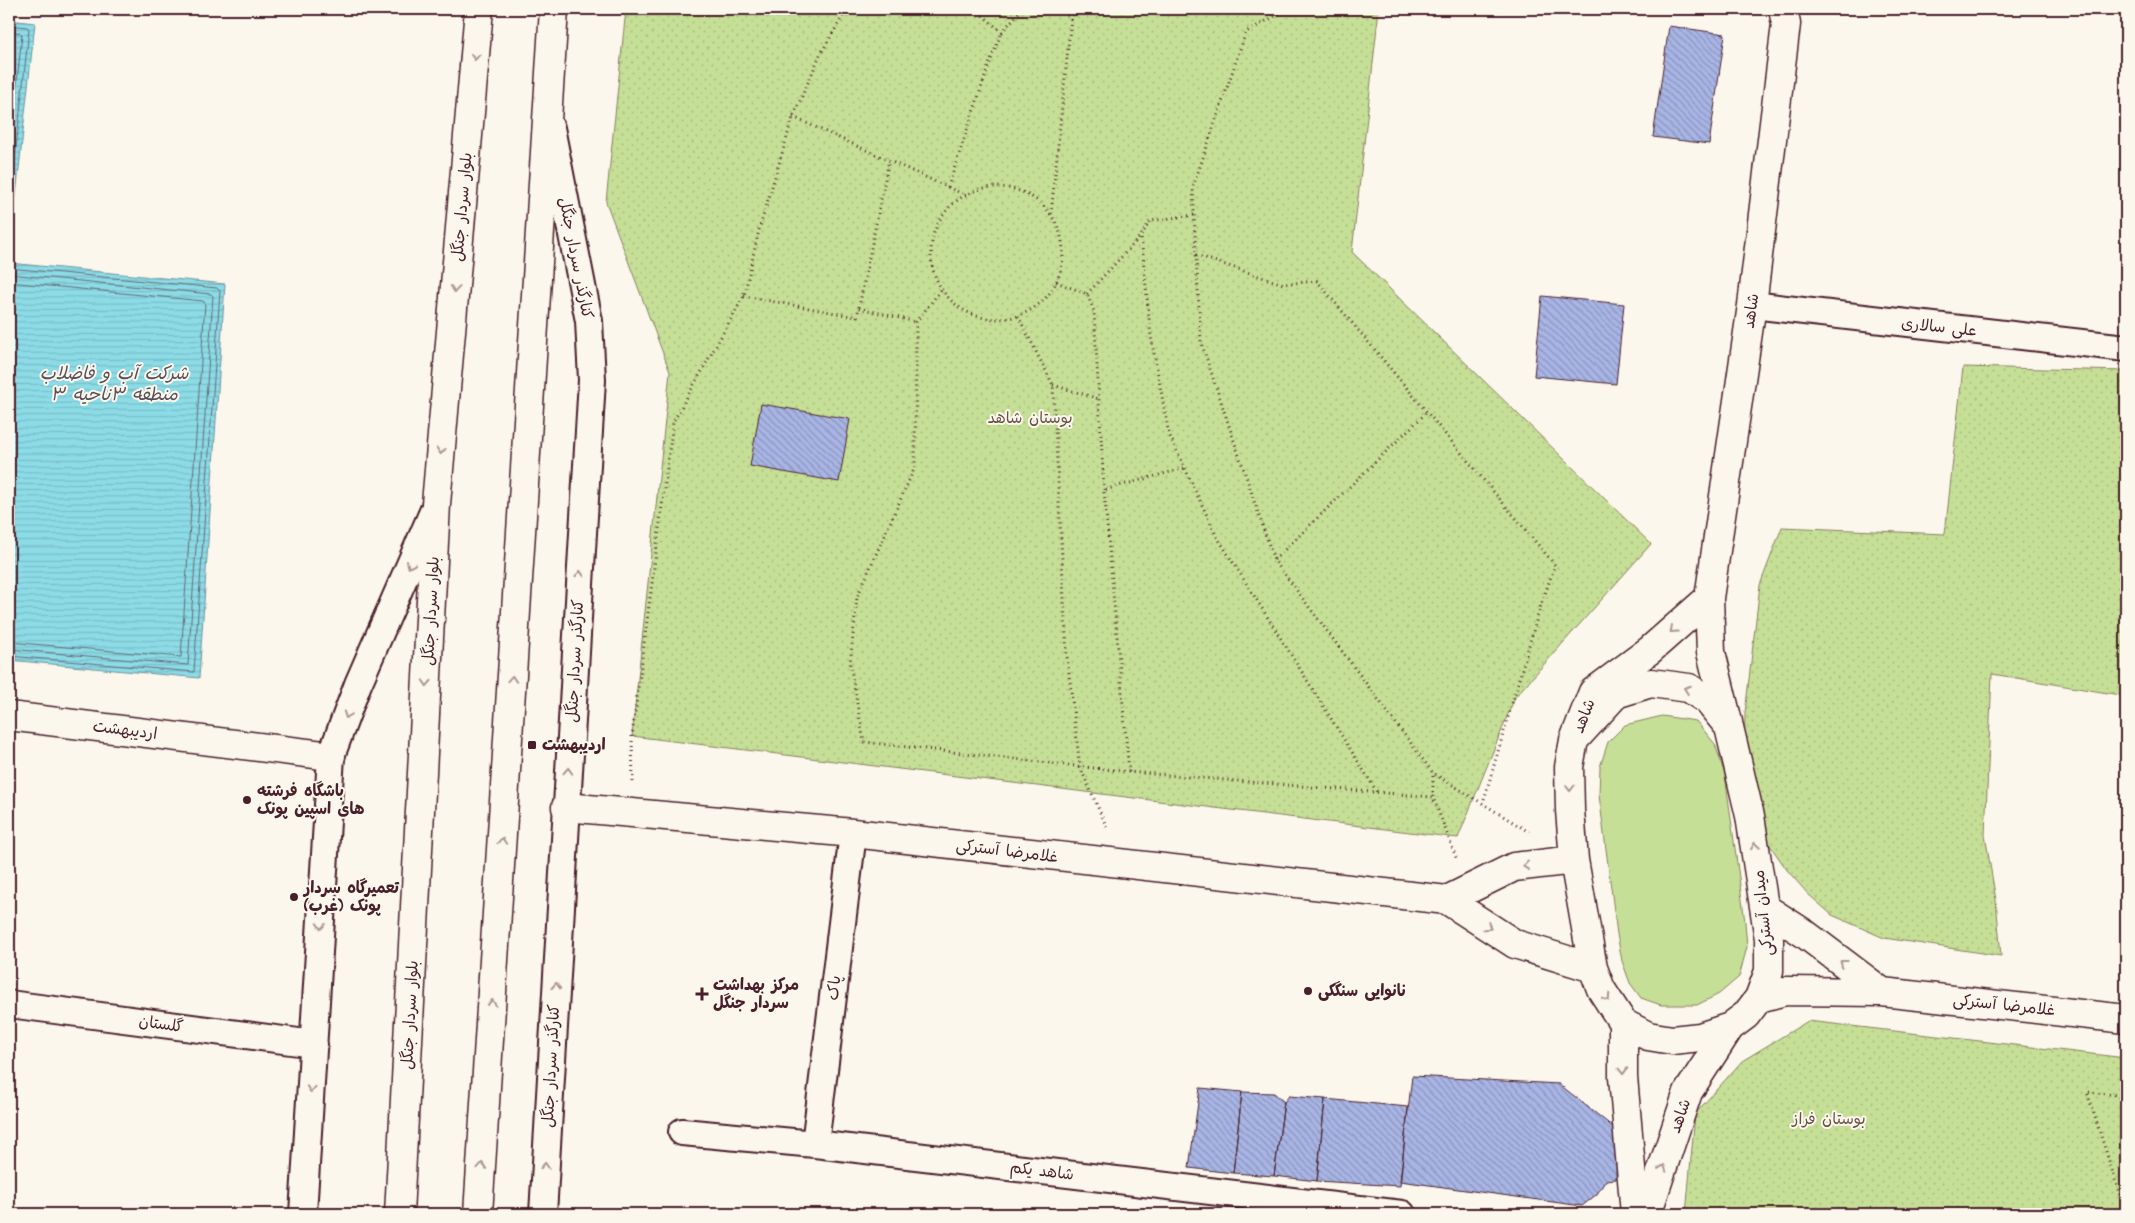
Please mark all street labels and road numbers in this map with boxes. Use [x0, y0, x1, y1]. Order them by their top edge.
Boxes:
street label: بلوار سردار جنگل [446, 151, 478, 263]
street label: کنارگذر سردار جنگل [553, 195, 599, 321]
street label: شاهد [1738, 292, 1764, 330]
street label: علی سالاری [1900, 312, 1978, 342]
street label: بلوار سردار جنگل [417, 556, 445, 666]
street label: کنارگذر سردار جنگل [561, 599, 589, 723]
street label: شاهد [1567, 696, 1601, 736]
street label: اردیبهشت [92, 715, 158, 745]
street label: غلامرضا آسترکی [955, 834, 1059, 868]
street label: میدان آسترکی [1748, 869, 1778, 957]
street label: بلوار سردار جنگل [396, 960, 424, 1070]
street label: پاک [822, 974, 846, 1002]
street label: غلامرضا آسترکی [1952, 989, 2056, 1021]
street label: کنارگذر سردار جنگل [537, 1004, 565, 1128]
street label: گلستان [137, 1010, 185, 1038]
street label: شاهد [1664, 1096, 1696, 1136]
street label: شاهد یکم [1009, 1156, 1075, 1187]

